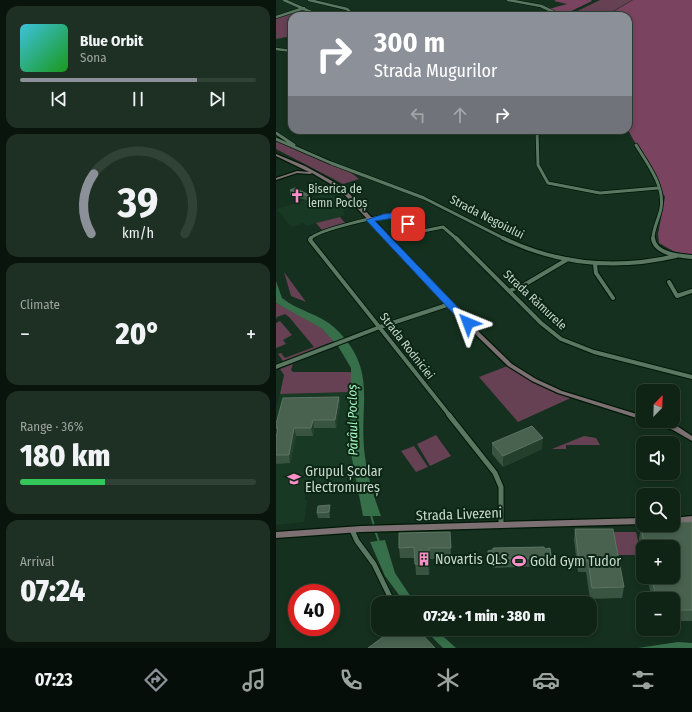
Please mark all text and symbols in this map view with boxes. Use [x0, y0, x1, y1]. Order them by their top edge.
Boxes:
text: 300 m [374, 26, 445, 59]
icon: right [308, 28, 360, 80]
text: Blue Orbit [80, 32, 143, 50]
text: Sona [80, 50, 107, 65]
text: Strada Mugurilor [374, 60, 497, 82]
icon: previous [48, 88, 70, 110]
icon: pause [127, 88, 149, 110]
icon: next [206, 88, 228, 110]
icon: left [407, 104, 429, 126]
icon: ahead [449, 104, 471, 126]
icon: right [491, 104, 513, 126]
text: 39 [117, 177, 158, 227]
place label: Biserica de lemn Pocloș [308, 182, 367, 211]
church icon: Biserica de lemn Pocloș [289, 188, 305, 204]
street label: Strada Negoiului [448, 192, 526, 242]
pin [391, 207, 425, 241]
icon: arrive [397, 213, 419, 235]
text: km/h [122, 224, 154, 241]
street label: Strada Rămurele [500, 267, 570, 333]
text: Climate [20, 297, 60, 312]
position arrow [447, 302, 489, 344]
street label: Strada Rodniciei [377, 310, 437, 382]
text: 20° [116, 316, 160, 352]
text: − [20, 321, 30, 348]
text: + [246, 321, 256, 348]
water label: Pârâul Pocloș [344, 384, 362, 456]
north arrow [636, 384, 680, 428]
map controls [636, 384, 680, 636]
text: Range · 36% [20, 419, 83, 434]
button: sound [636, 436, 680, 480]
text: 180 km [20, 438, 110, 474]
place label: Grupul Școlar Electromureș [305, 463, 383, 497]
school or university icon: Grupul Școlar Electromureș [286, 471, 302, 487]
button: search [636, 488, 680, 532]
street label: Strada Livezeni [416, 504, 503, 525]
button: + [636, 540, 680, 584]
building icon: Novartis QLS [416, 551, 432, 567]
place label: Novartis QLS [435, 551, 508, 568]
sports icon: Gold Gym Tudor [511, 553, 527, 569]
place label: Gold Gym Tudor [530, 553, 621, 570]
text: Arrival [20, 554, 54, 569]
text: 07:24 [20, 573, 85, 609]
speed limit sign: 40 [288, 584, 340, 636]
button: − [636, 592, 680, 636]
text: 07:24 · 1 min · 380 m [423, 607, 545, 625]
icon: directions [142, 666, 170, 694]
icon: music [240, 666, 268, 694]
icon: phone [337, 666, 365, 694]
icon: climate [434, 666, 462, 694]
icon: car [532, 666, 560, 694]
icon: filters [629, 666, 657, 694]
text: 07:23 [35, 669, 73, 691]

